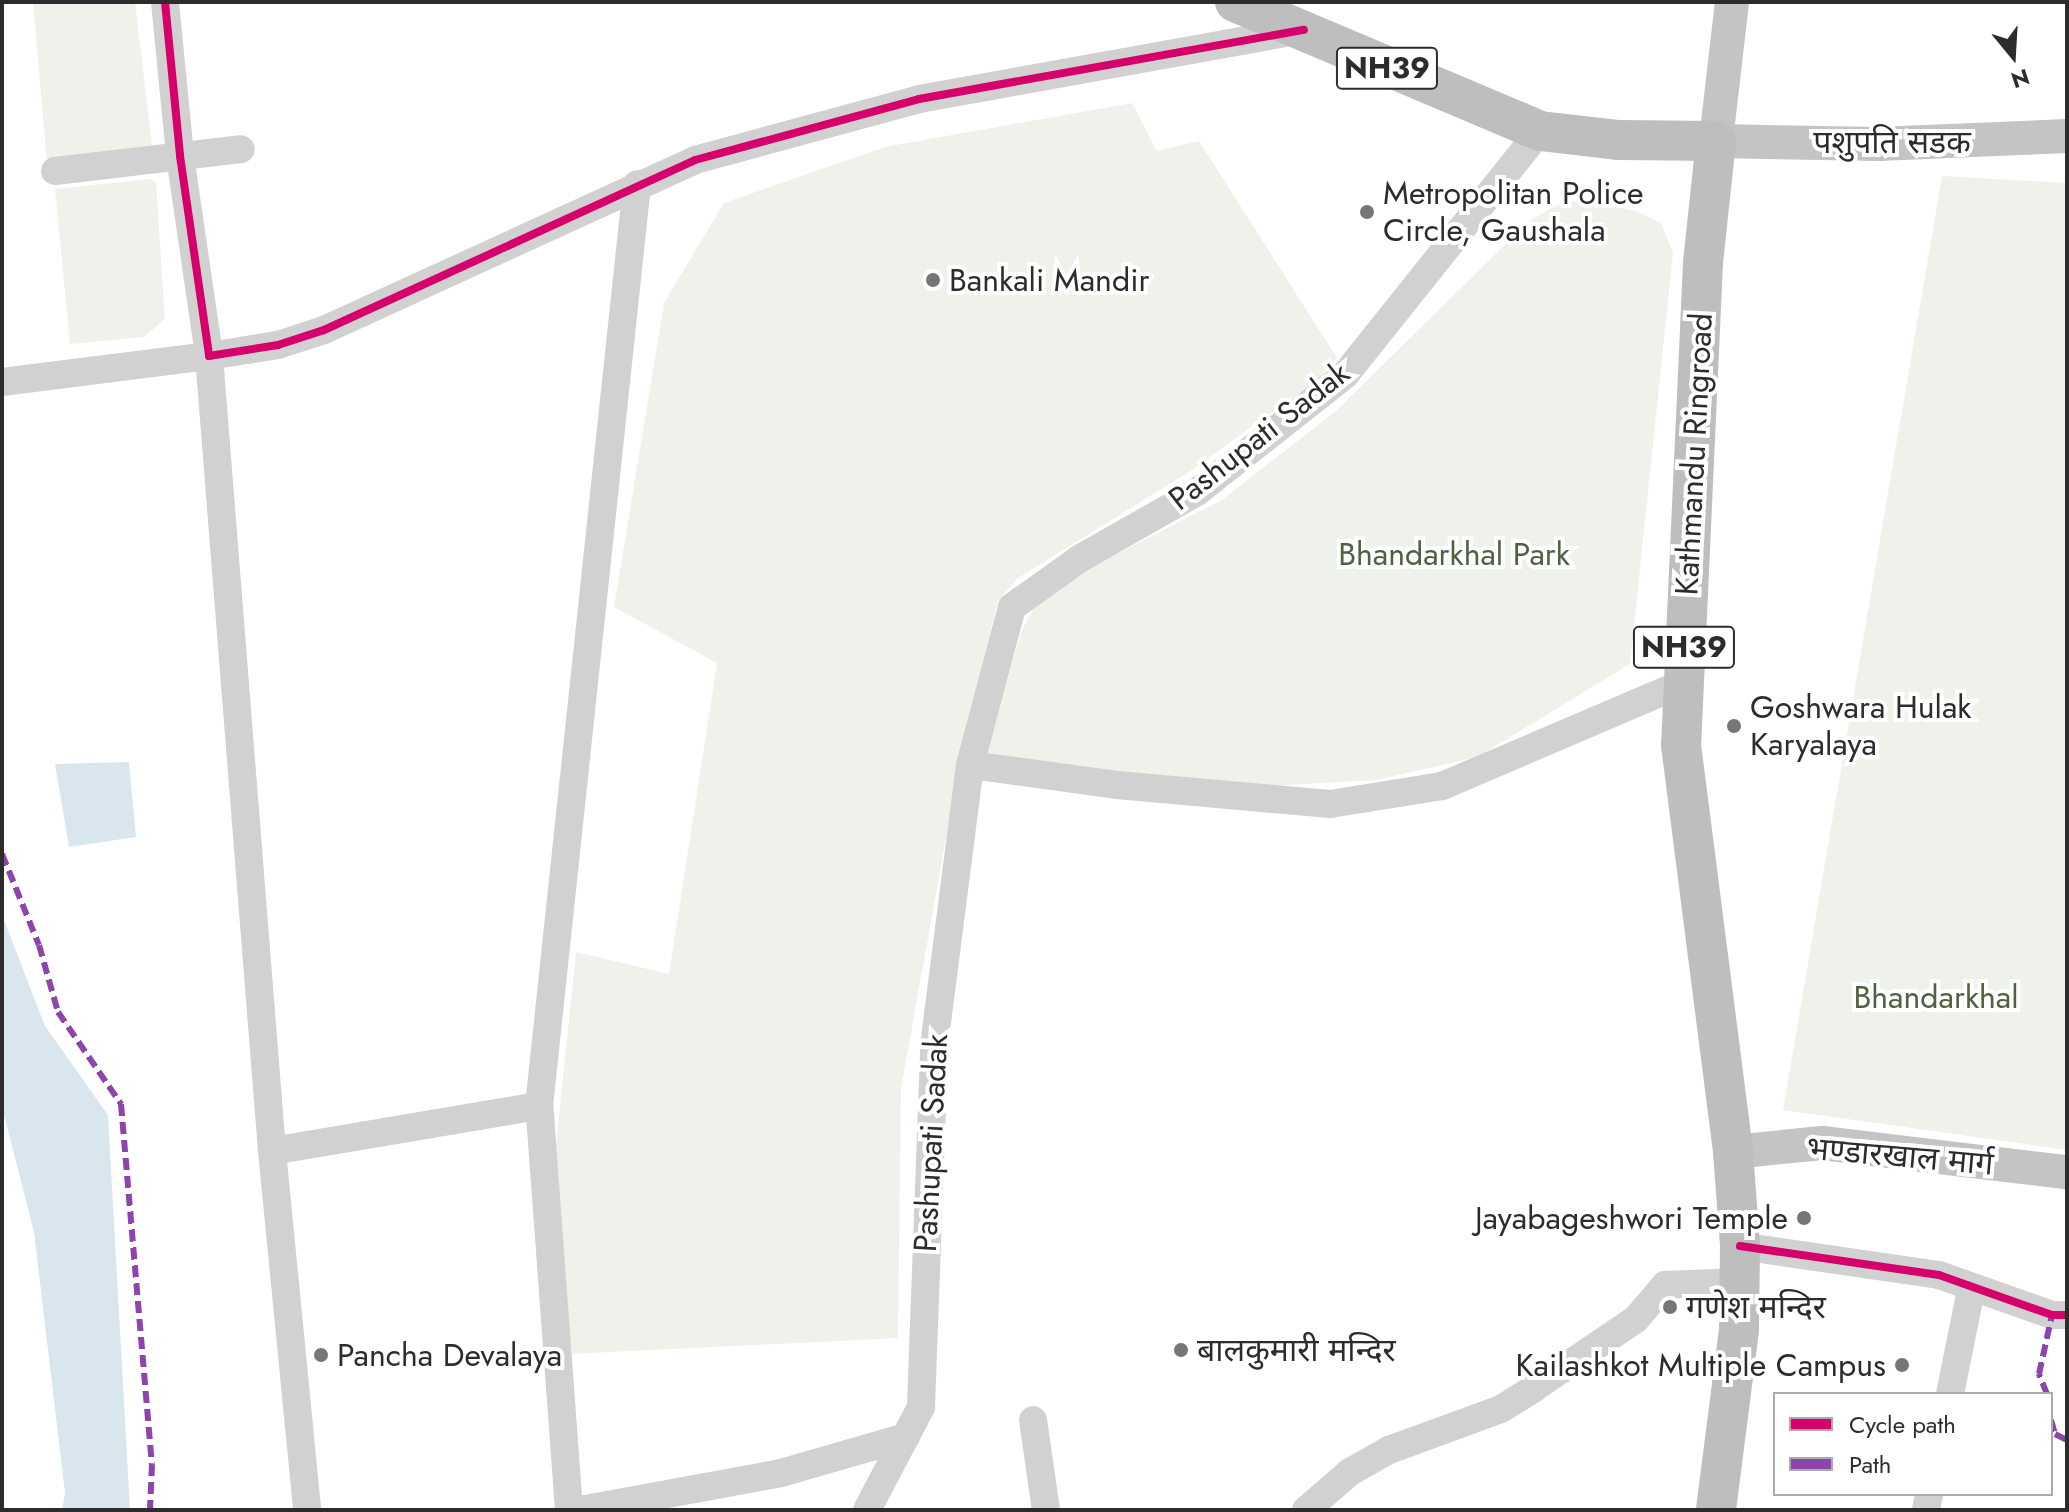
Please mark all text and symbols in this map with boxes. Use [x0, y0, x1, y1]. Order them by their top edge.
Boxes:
north arrow [1973, 16, 2053, 96]
road number: NH39 [1335, 42, 1439, 94]
text: N [2007, 61, 2034, 97]
street label: पशुपति सडक [1813, 123, 1971, 161]
place label: Metropolitan Police Circle, Gaushala [1383, 175, 1643, 250]
marker: Metropolitan Police Circle, Gaushala [1358, 203, 1376, 221]
place label: Bankali Mandir [949, 261, 1149, 299]
marker: Bankali Mandir [924, 271, 942, 289]
street label: Kathmandu Ringroad [1667, 312, 1721, 596]
street label: Pashupati Sadak [1161, 354, 1357, 518]
park label: Bhandarkhal Park [1338, 535, 1570, 573]
road number: NH39 [1632, 621, 1736, 673]
place label: Goshwara Hulak Karyalaya [1750, 689, 1971, 764]
marker: Goshwara Hulak Karyalaya [1725, 717, 1743, 735]
park label: Bhandarkhal [1853, 978, 2019, 1016]
street label: Pashupati Sadak [906, 1033, 956, 1253]
street label: भण्डारखाल मार्ग [1805, 1129, 1995, 1183]
place label: Jayabageshwori Temple [1475, 1199, 1788, 1237]
marker: Jayabageshwori Temple [1795, 1209, 1813, 1227]
place label: गणेश मन्दिर [1686, 1288, 1826, 1326]
marker: गणेश मन्दिर [1661, 1298, 1679, 1316]
place label: बालकुमारी मन्दिर [1197, 1331, 1396, 1369]
place label: Pancha Devalaya [337, 1336, 562, 1374]
marker: बालकुमारी मन्दिर [1172, 1341, 1190, 1359]
marker: Pancha Devalaya [312, 1346, 330, 1364]
place label: Kailashkot Multiple Campus [1515, 1346, 1886, 1384]
marker: Kailashkot Multiple Campus [1893, 1356, 1911, 1374]
legend [1773, 1392, 2053, 1496]
text: Cycle path [1849, 1407, 1956, 1442]
text: Path [1849, 1447, 1891, 1482]

